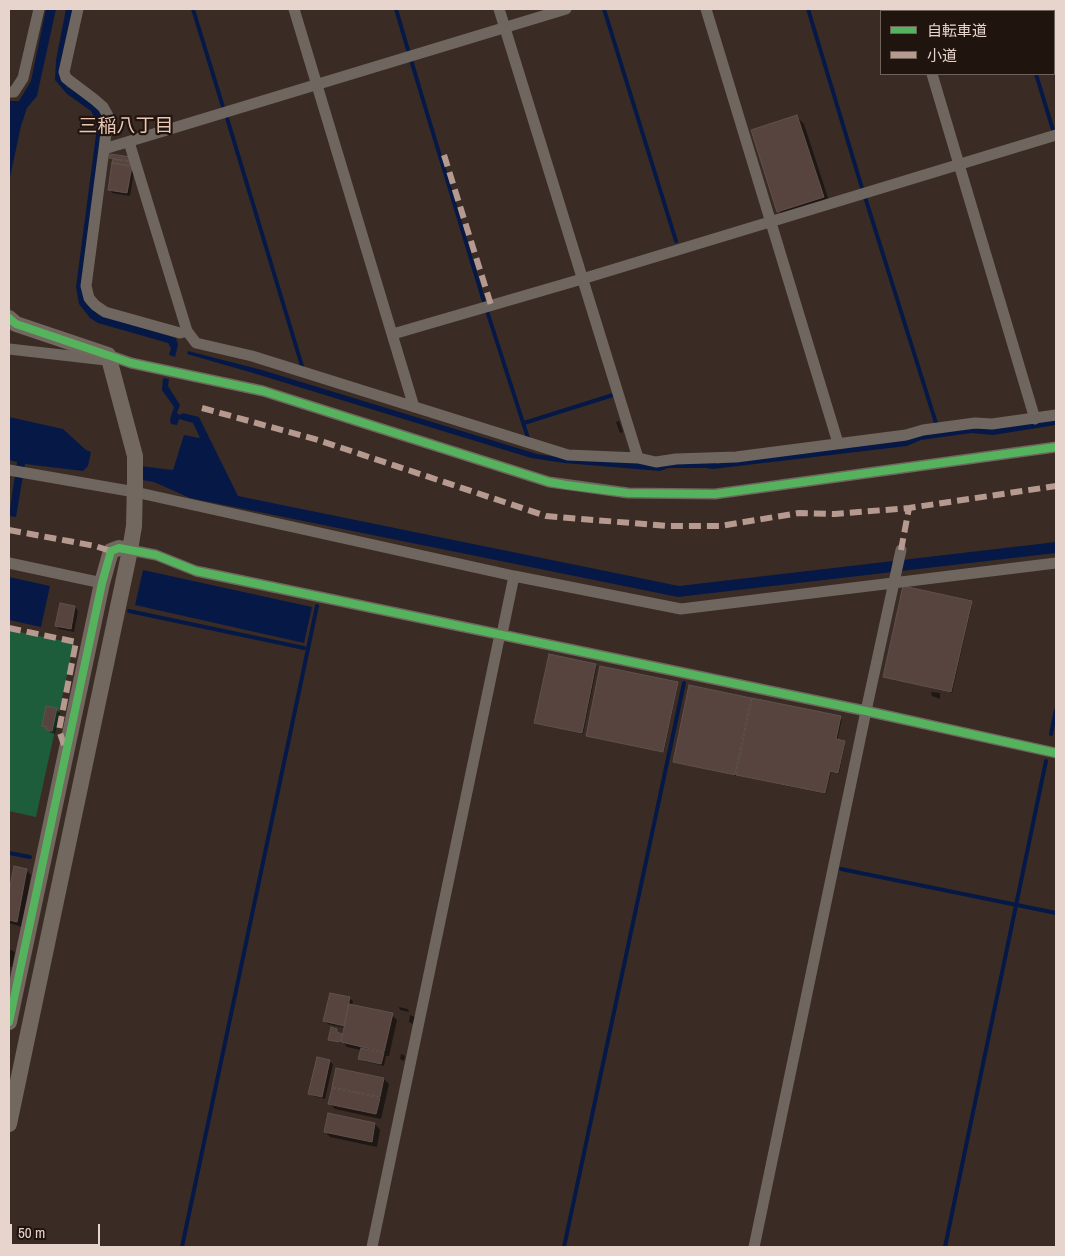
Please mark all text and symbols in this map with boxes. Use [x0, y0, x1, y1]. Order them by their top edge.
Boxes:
legend [880, 10, 1055, 75]
text: 自転車道 [927, 20, 987, 41]
text: 小道 [927, 45, 957, 66]
district label: 三稲八丁目 [79, 116, 173, 138]
scale bar [12, 1214, 102, 1246]
text: 50 m [18, 1222, 45, 1243]

